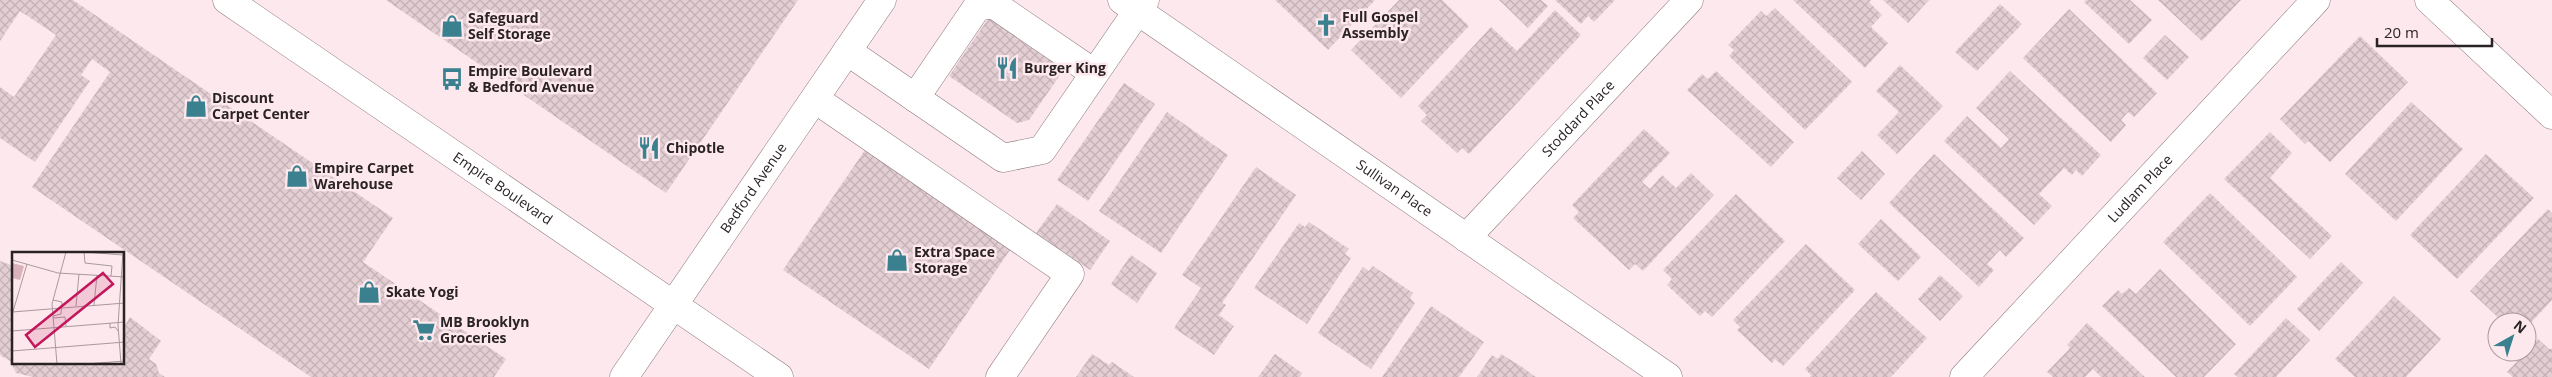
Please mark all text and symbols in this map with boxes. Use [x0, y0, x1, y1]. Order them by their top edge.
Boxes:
place label: Full Gospel Assembly [1342, 7, 1418, 42]
place label: Safeguard Self Storage [468, 8, 551, 43]
church icon: Full Gospel Assembly [1313, 12, 1339, 38]
shop icon: Safeguard Self Storage [439, 13, 465, 39]
scale bar [2377, 15, 2492, 47]
text: 20 m [2384, 22, 2419, 42]
restaurant icon: Burger King [994, 55, 1020, 81]
place label: Burger King [1024, 58, 1106, 77]
place label: Empire Boulevard & Bedford Avenue [468, 61, 594, 96]
bus stop icon: Empire Boulevard & Bedford Avenue [439, 66, 465, 92]
street label: Stoddard Place [1537, 76, 1618, 160]
place label: Discount Carpet Center [212, 88, 310, 123]
shop icon: Discount Carpet Center [183, 93, 209, 119]
restaurant icon: Chipotle [636, 135, 662, 161]
place label: Chipotle [666, 138, 725, 157]
street label: Bedford Avenue [715, 139, 791, 237]
street label: Empire Boulevard [450, 147, 557, 229]
street label: Ludlam Place [2103, 150, 2176, 226]
street label: Sullivan Place [1353, 155, 1436, 221]
place label: Empire Carpet Warehouse [314, 158, 414, 193]
shop icon: Empire Carpet Warehouse [284, 163, 310, 189]
place label: Extra Space Storage [914, 242, 995, 277]
shop icon: Extra Space Storage [884, 247, 910, 273]
inset map [12, 252, 125, 364]
shop icon: Skate Yogi [356, 279, 382, 305]
place label: Skate Yogi [386, 282, 458, 301]
place label: MB Brooklyn Groceries [440, 312, 529, 347]
north arrow [2487, 312, 2537, 362]
text: N [2510, 316, 2531, 337]
supermarket icon: MB Brooklyn Groceries [411, 317, 437, 343]

